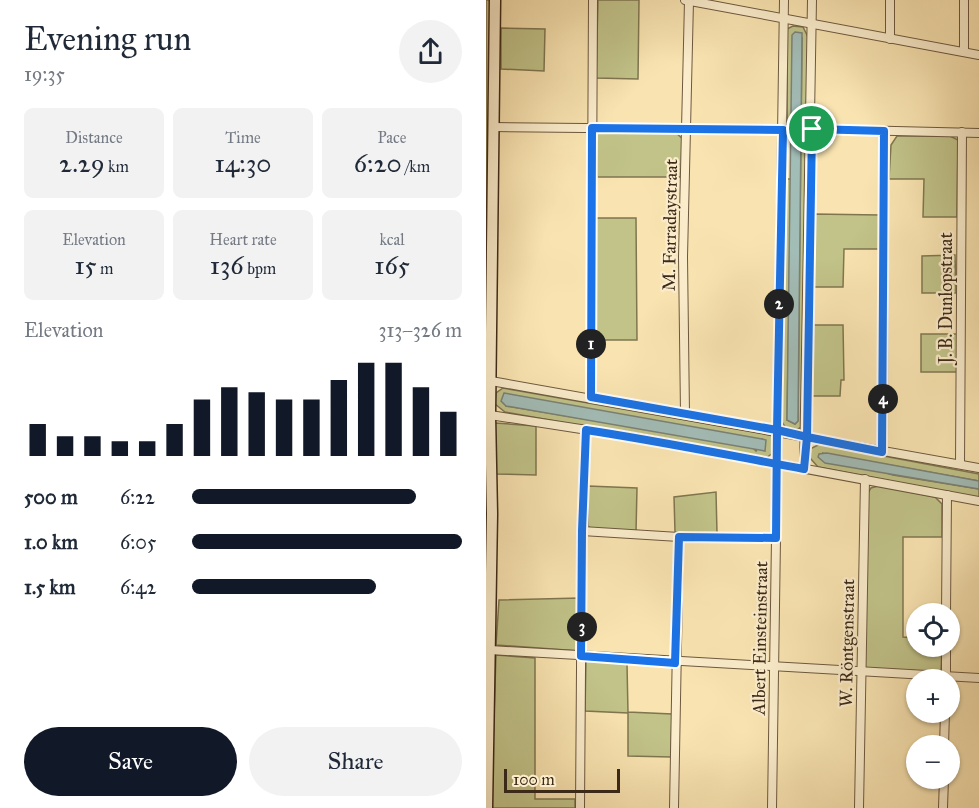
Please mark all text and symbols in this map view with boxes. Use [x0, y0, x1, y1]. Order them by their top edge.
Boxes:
text: Evening run [24, 19, 191, 59]
button: share [399, 20, 462, 83]
text: 19:35 [24, 62, 65, 86]
pin [786, 103, 837, 154]
icon: arrive [795, 112, 828, 145]
text: Distance [65, 128, 123, 147]
text: Time [225, 128, 261, 147]
text: Pace [377, 128, 407, 147]
text: 2.29 [59, 147, 105, 179]
text: 14:30 [215, 147, 271, 179]
text: 6:20 [354, 147, 402, 179]
text: km [105, 157, 129, 176]
text: /km [402, 157, 430, 176]
street label: M. Farradaystraat [658, 158, 682, 291]
text: Elevation [62, 230, 126, 249]
text: Heart rate [209, 230, 277, 249]
text: kcal [379, 230, 405, 249]
street label: J. B. Dunlopstraat [935, 232, 958, 366]
text: 15 [74, 249, 97, 281]
text: 136 [210, 249, 244, 281]
text: 165 [374, 249, 410, 281]
text: m [97, 259, 114, 278]
text: bpm [244, 259, 276, 278]
pin: 2 [764, 289, 794, 319]
text: 2 [775, 294, 783, 313]
text: Elevation [24, 318, 103, 342]
text: 313–326 m [378, 318, 462, 342]
pin: 1 [576, 329, 606, 359]
text: 1 [588, 334, 594, 353]
pin: 4 [868, 384, 898, 414]
text: 4 [879, 389, 887, 408]
text: 500 m [24, 485, 78, 509]
text: 6:22 [120, 485, 155, 509]
text: 1.0 km [24, 530, 78, 554]
text: 6:05 [120, 530, 156, 554]
street label: Albert Einsteinstraat [748, 560, 772, 716]
text: 1.5 km [24, 575, 75, 599]
text: 6:42 [120, 575, 156, 599]
street label: W. Röntgenstraat [835, 578, 860, 707]
map controls [906, 603, 960, 789]
button: locate [906, 603, 960, 657]
pin: 3 [567, 612, 597, 642]
text: 3 [579, 617, 585, 636]
button: + [906, 669, 960, 723]
button: Save [24, 727, 237, 796]
button: Share [249, 727, 462, 796]
button: − [906, 735, 960, 789]
scale bar [504, 766, 620, 794]
text: 100 m [513, 770, 555, 789]

